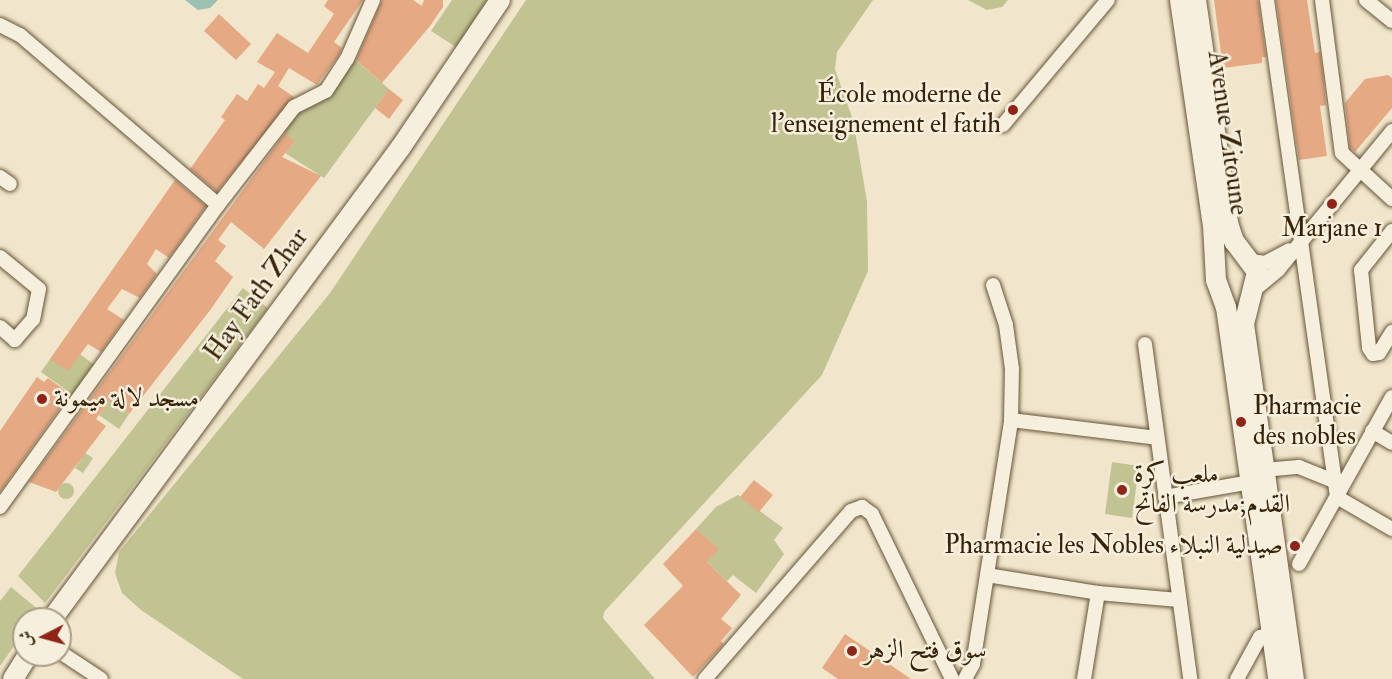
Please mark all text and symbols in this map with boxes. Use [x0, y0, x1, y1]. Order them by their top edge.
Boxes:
street label: Avenue Zitoune [1200, 49, 1254, 217]
place label: École moderne de l'enseignement el fatih [771, 79, 1001, 140]
marker: École moderne de l'enseignement el fatih [1006, 103, 1020, 117]
marker: Marjane 1 [1325, 197, 1339, 211]
place label: Marjane 1 [1281, 213, 1383, 245]
street label: Hay Fath Zhar [199, 223, 315, 367]
place label: مسجد لالة ميمونة [54, 383, 199, 415]
place label: Pharmacie des nobles [1253, 391, 1361, 452]
marker: مسجد لالة ميمونة [35, 392, 49, 406]
marker: Pharmacie des nobles [1234, 415, 1248, 429]
place label: ملعب كرة القدم;مدرسة الفاتح [1134, 459, 1290, 520]
marker: ملعب كرة القدم;مدرسة الفاتح [1115, 483, 1129, 497]
place label: Pharmacie les Nobles صيدلية النبلاء [944, 530, 1283, 562]
marker: Pharmacie les Nobles صيدلية النبلاء [1288, 539, 1302, 553]
north arrow [12, 607, 72, 667]
text: ش [15, 630, 37, 648]
place label: سوق فتح الزهر [864, 635, 987, 667]
marker: سوق فتح الزهر [845, 644, 859, 658]

